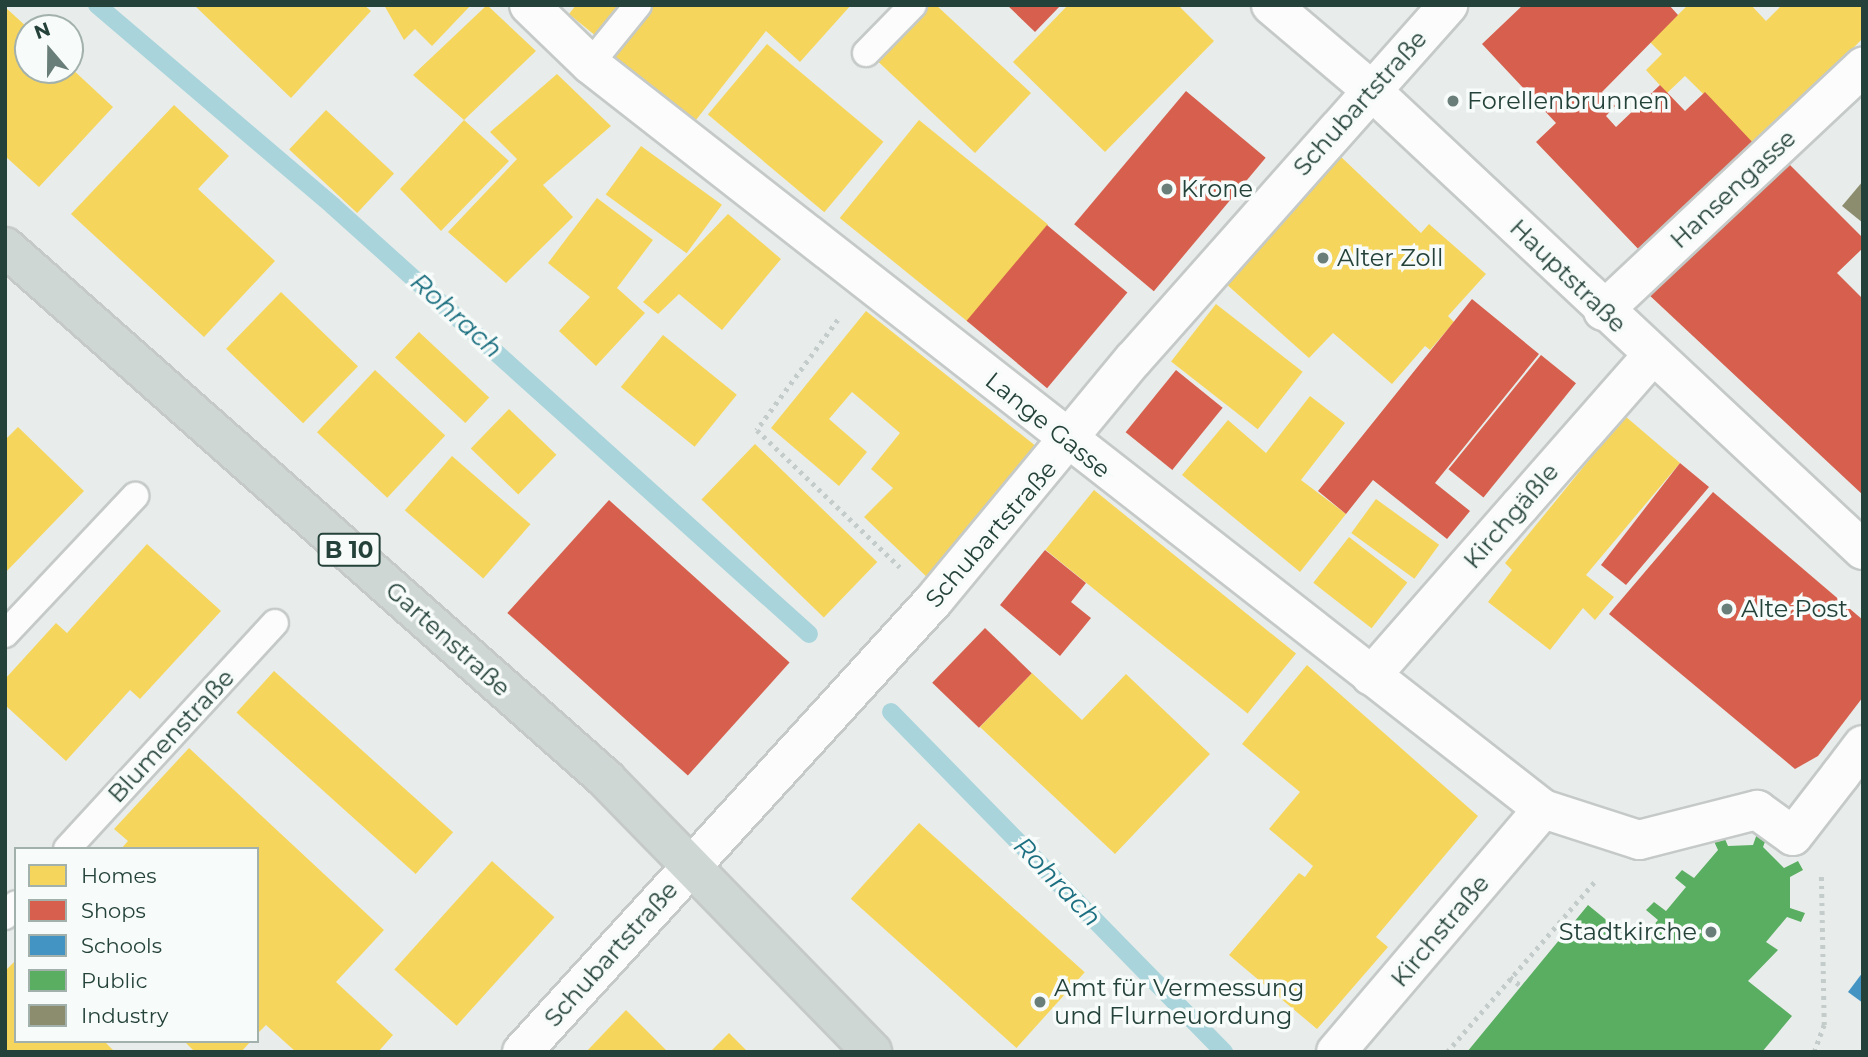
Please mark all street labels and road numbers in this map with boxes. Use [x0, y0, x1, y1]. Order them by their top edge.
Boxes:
street label: Schubartstraße [1287, 25, 1433, 181]
street label: Hansengasse [1664, 124, 1802, 254]
street label: Hauptstraße [1504, 213, 1632, 339]
street label: Lange Gasse [980, 366, 1116, 484]
street label: Schubartstraße [919, 455, 1063, 613]
street label: Kirchgäßle [1457, 458, 1565, 574]
road number: B 10 [318, 530, 380, 570]
street label: Gartenstraße [380, 576, 516, 702]
street label: Blumenstraße [102, 663, 240, 809]
street label: Kirchstraße [1385, 869, 1495, 993]
street label: Schubartstraße [538, 876, 684, 1032]

